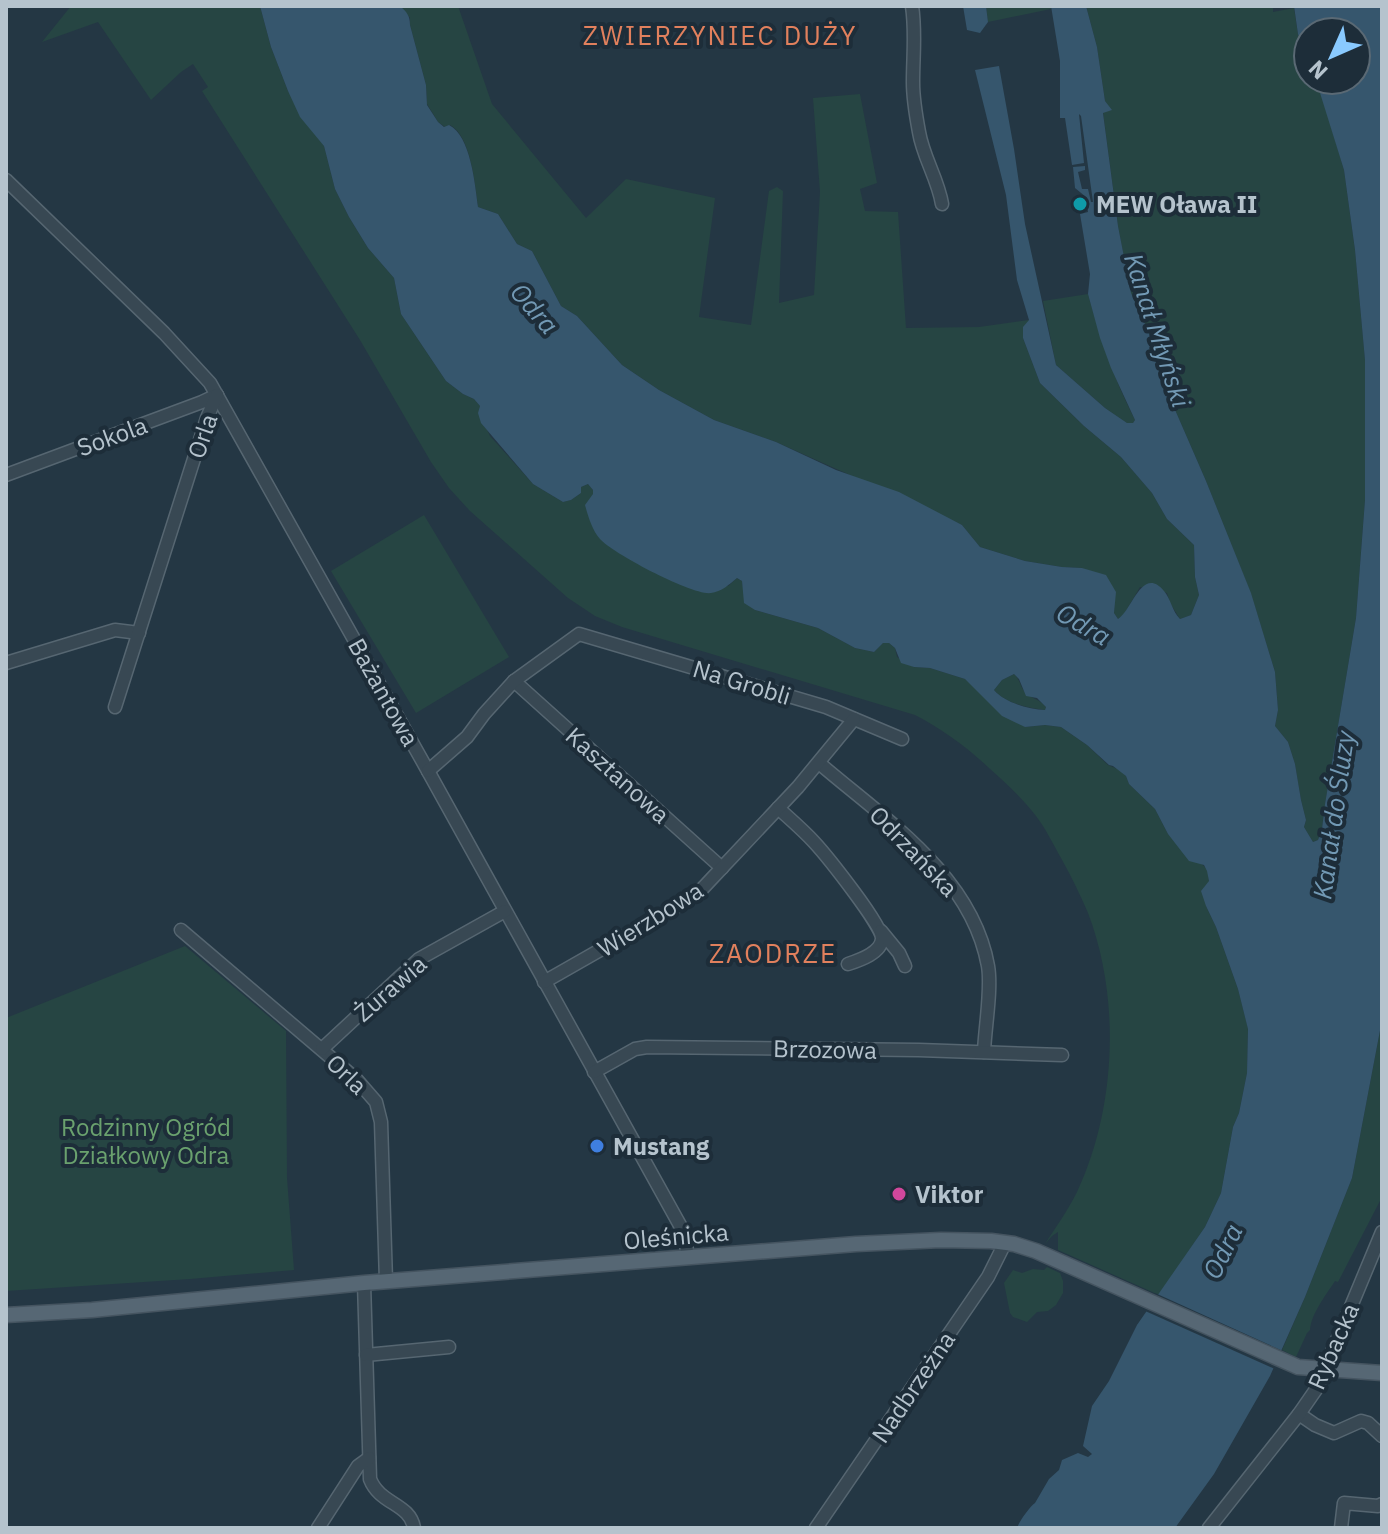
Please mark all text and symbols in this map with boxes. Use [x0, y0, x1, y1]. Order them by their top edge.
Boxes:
north arrow [1292, 16, 1372, 96]
district label: ZWIERZYNIEC DUŻY [583, 18, 857, 52]
text: N [1302, 55, 1333, 86]
place label: MEW Oława II [1096, 188, 1257, 220]
marker: MEW Oława II [1071, 195, 1089, 213]
water label: Kanał Młyński [1117, 249, 1199, 412]
water label: Odra [503, 275, 567, 341]
street label: Sokola [73, 409, 152, 463]
street label: Orla [180, 409, 225, 463]
water label: Odra [1051, 595, 1117, 653]
street label: Bażantowa [341, 632, 427, 752]
street label: Na Grobli [689, 652, 795, 712]
street label: Kasztanowa [559, 720, 677, 830]
water label: Kanał do Śluzy [1304, 727, 1362, 901]
street label: Odrzańska [863, 799, 965, 903]
street label: Wierzbowa [591, 874, 709, 964]
district label: ZAODRZE [709, 936, 837, 970]
street label: Żurawia [347, 948, 433, 1028]
street label: Brzozowa [773, 1032, 877, 1066]
street label: Orla [320, 1047, 374, 1101]
park label: Rodzinny Ogród Działkowy Odra [61, 1111, 231, 1171]
place label: Mustang [613, 1130, 710, 1162]
marker: Mustang [588, 1137, 606, 1155]
place label: Viktor [915, 1178, 984, 1210]
marker: Viktor [890, 1185, 908, 1203]
street label: Oleśnicka [622, 1215, 730, 1257]
water label: Odra [1194, 1218, 1250, 1284]
street label: Rybacka [1300, 1298, 1366, 1394]
street label: Nadbrzeżna [864, 1325, 962, 1449]

